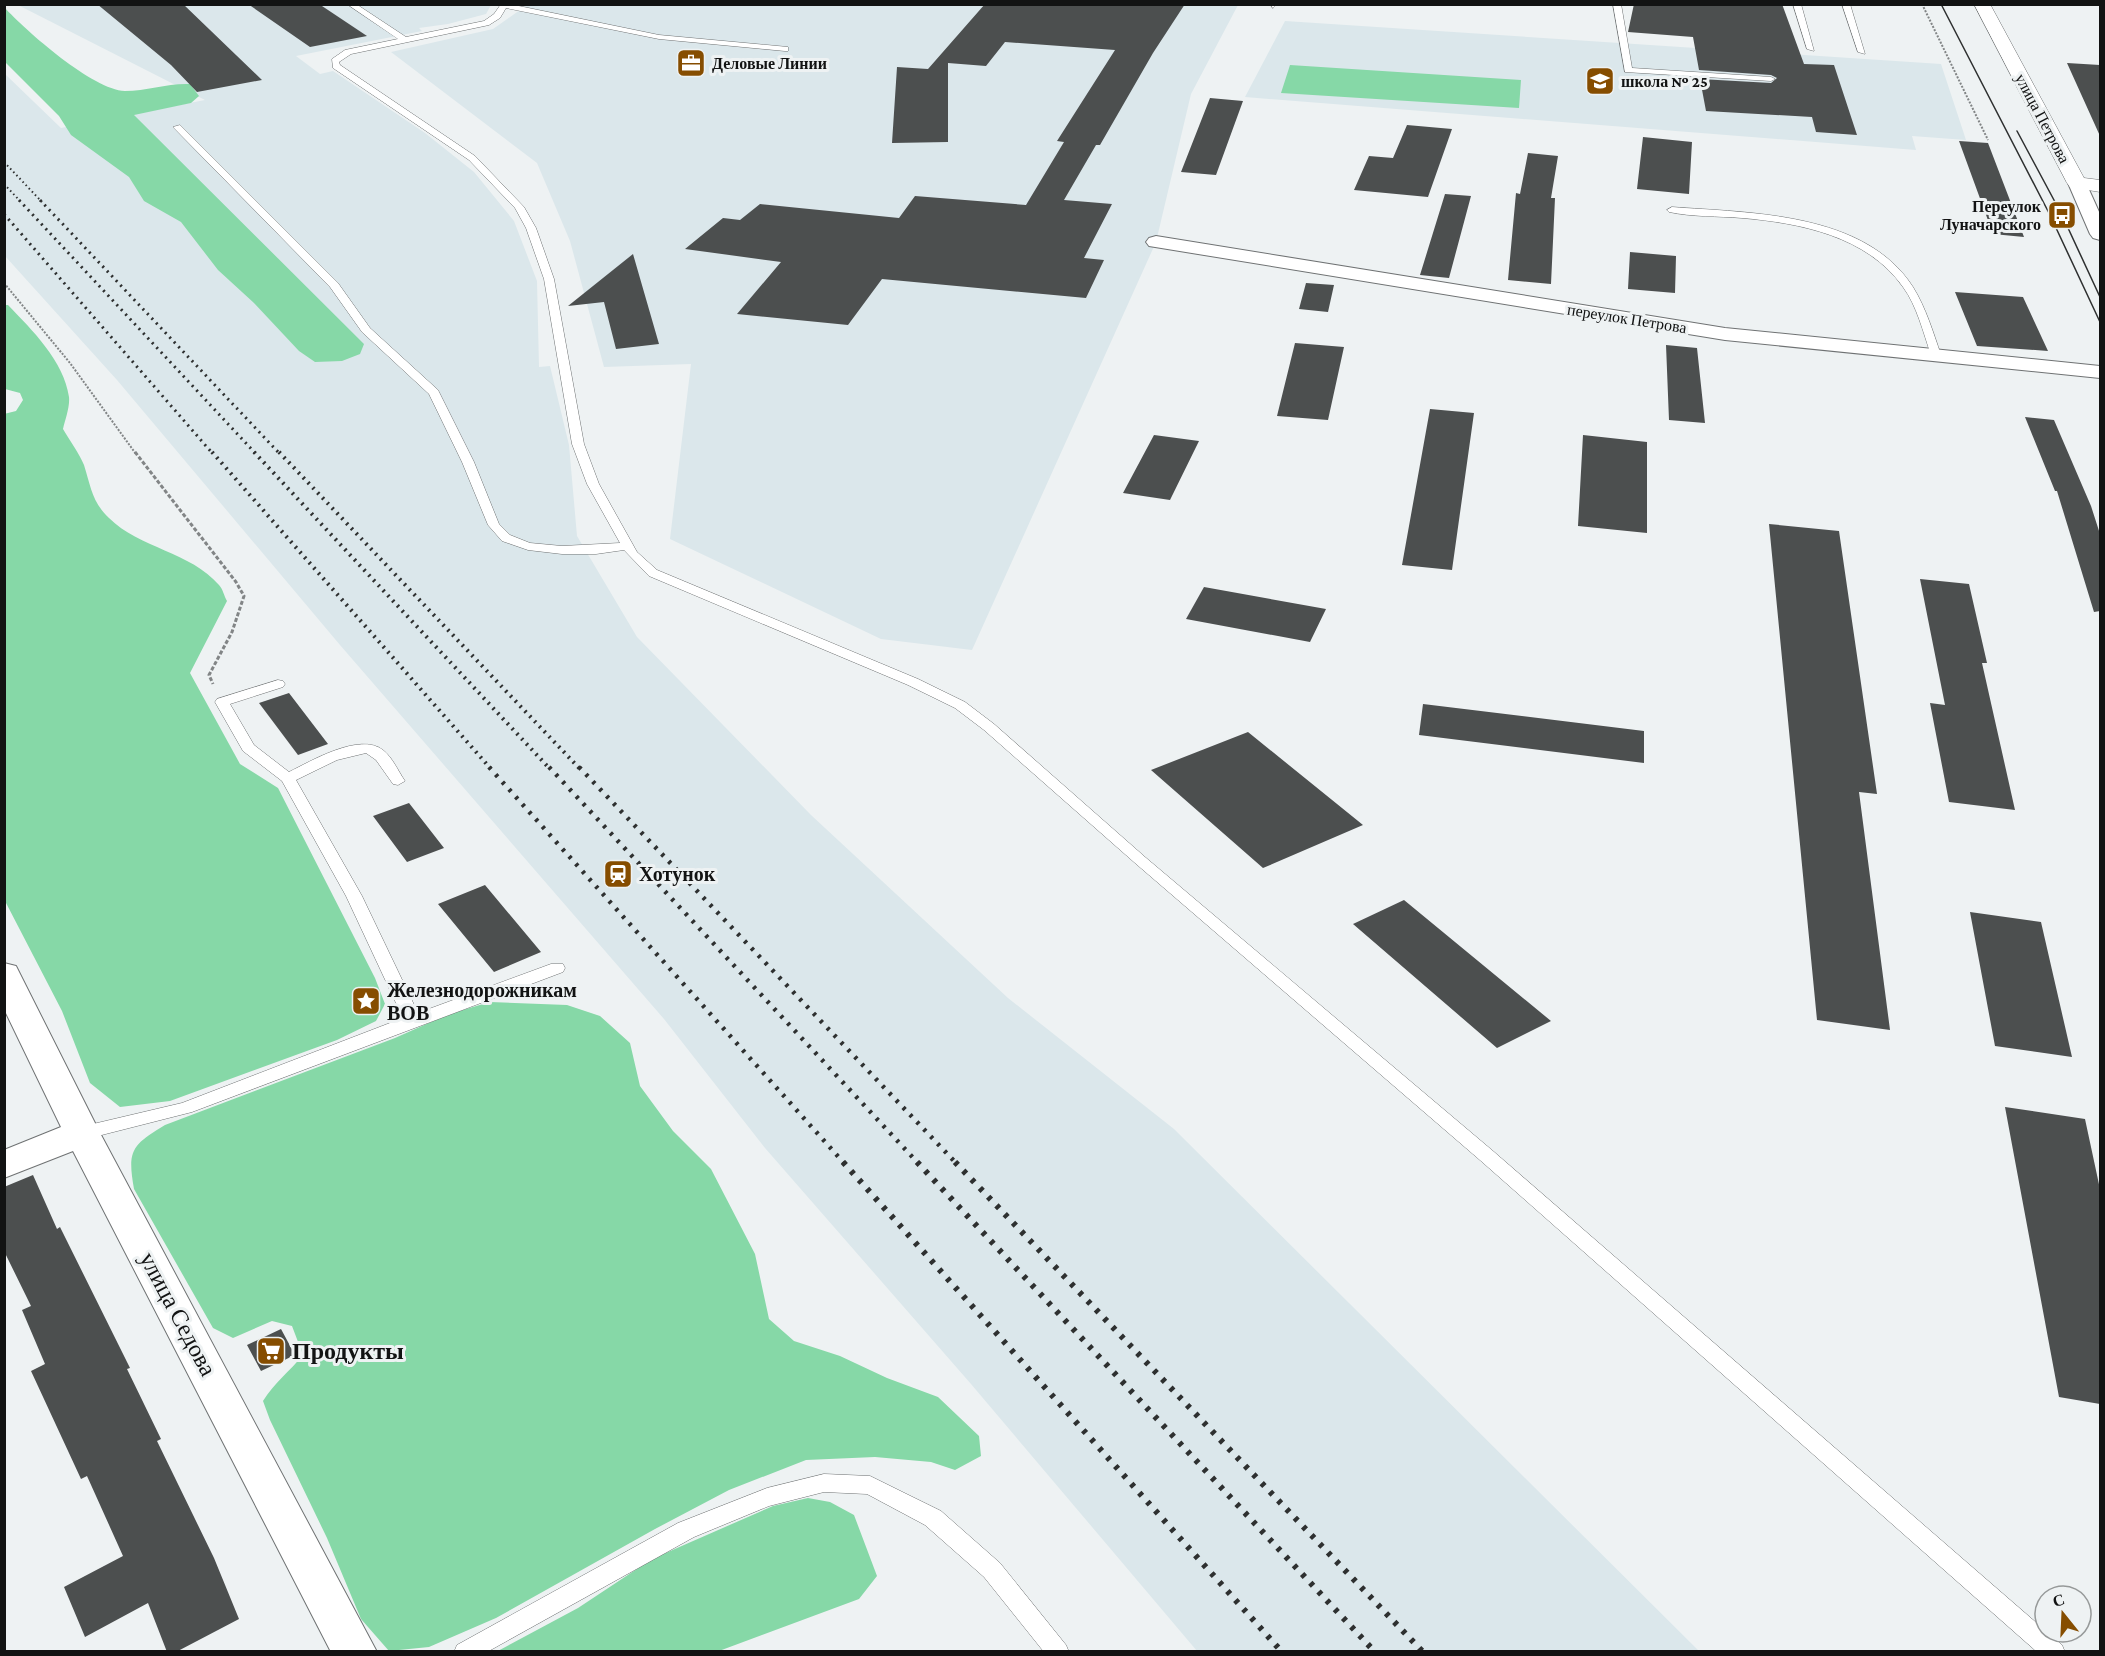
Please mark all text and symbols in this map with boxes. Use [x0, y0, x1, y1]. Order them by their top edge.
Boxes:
office icon: Деловые Линии [675, 47, 707, 79]
place label: Деловые Линии [712, 55, 827, 73]
school or university icon: школа № 25 [1584, 65, 1616, 97]
street label: улица Петрова [2011, 71, 2073, 166]
place label: школа № 25 [1621, 73, 1708, 90]
place label: Переулок Луначарского [1940, 198, 2042, 234]
bus stop icon: Переулок Луначарского [2046, 199, 2078, 231]
street label: переулок Петрова [1566, 301, 1688, 337]
station icon: Хотунок [602, 858, 634, 890]
place label: Хотунок [639, 863, 716, 886]
place label: Железнодорожникам ВОВ [387, 979, 577, 1024]
place icon: Железнодорожникам ВОВ [350, 985, 382, 1017]
street label: улица Седова [135, 1247, 223, 1381]
supermarket icon: Продукты [255, 1335, 287, 1367]
place label: Продукты [292, 1337, 404, 1364]
north arrow [2033, 1584, 2093, 1644]
text: С [2050, 1590, 2067, 1610]

